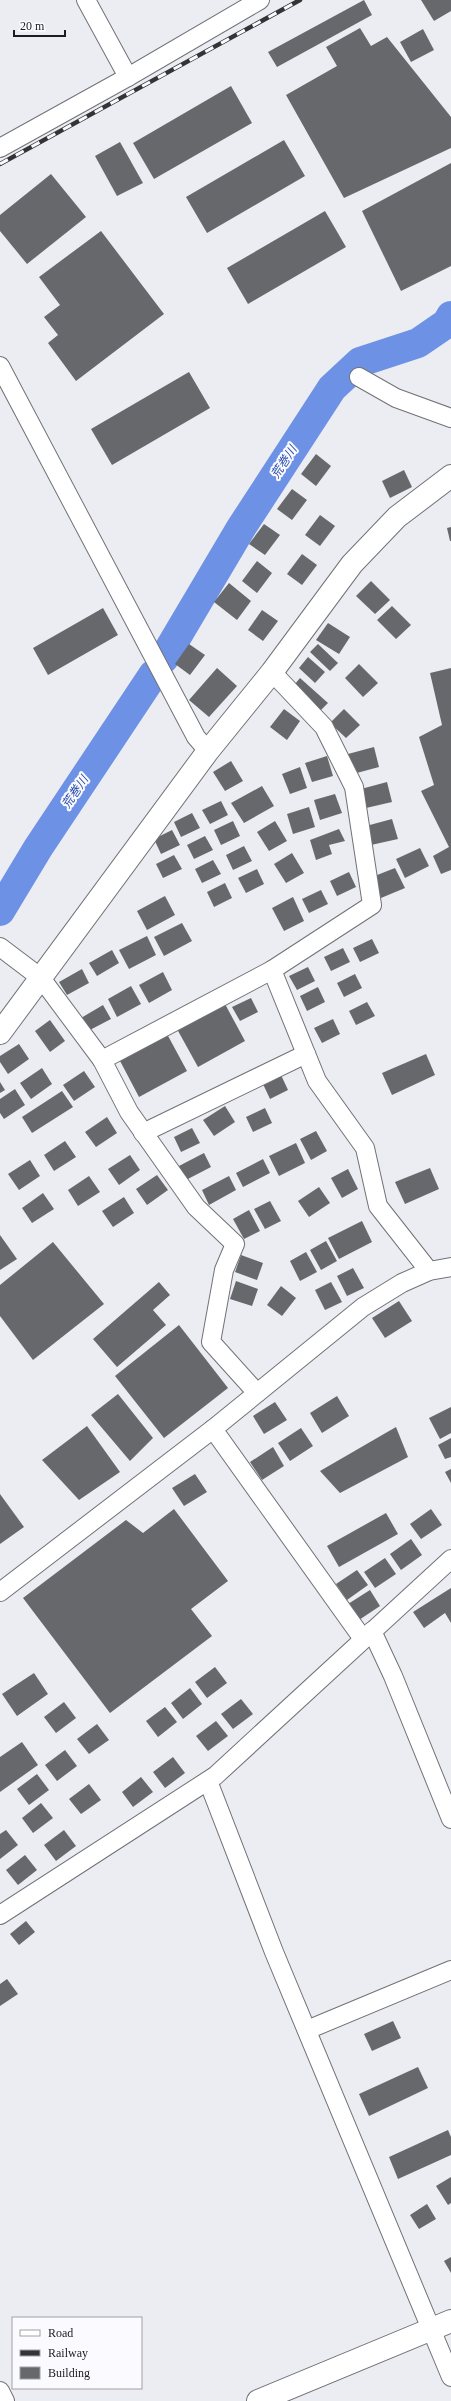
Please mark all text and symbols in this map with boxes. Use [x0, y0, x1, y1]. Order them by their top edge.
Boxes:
scale bar [14, 12, 65, 38]
text: 20 m [20, 19, 45, 33]
water label: 荒巻川 [268, 441, 301, 481]
water label: 荒巻川 [59, 772, 92, 811]
legend [12, 2317, 142, 2389]
text: Road [48, 2326, 73, 2340]
text: Railway [48, 2346, 88, 2360]
text: Building [48, 2366, 90, 2380]

